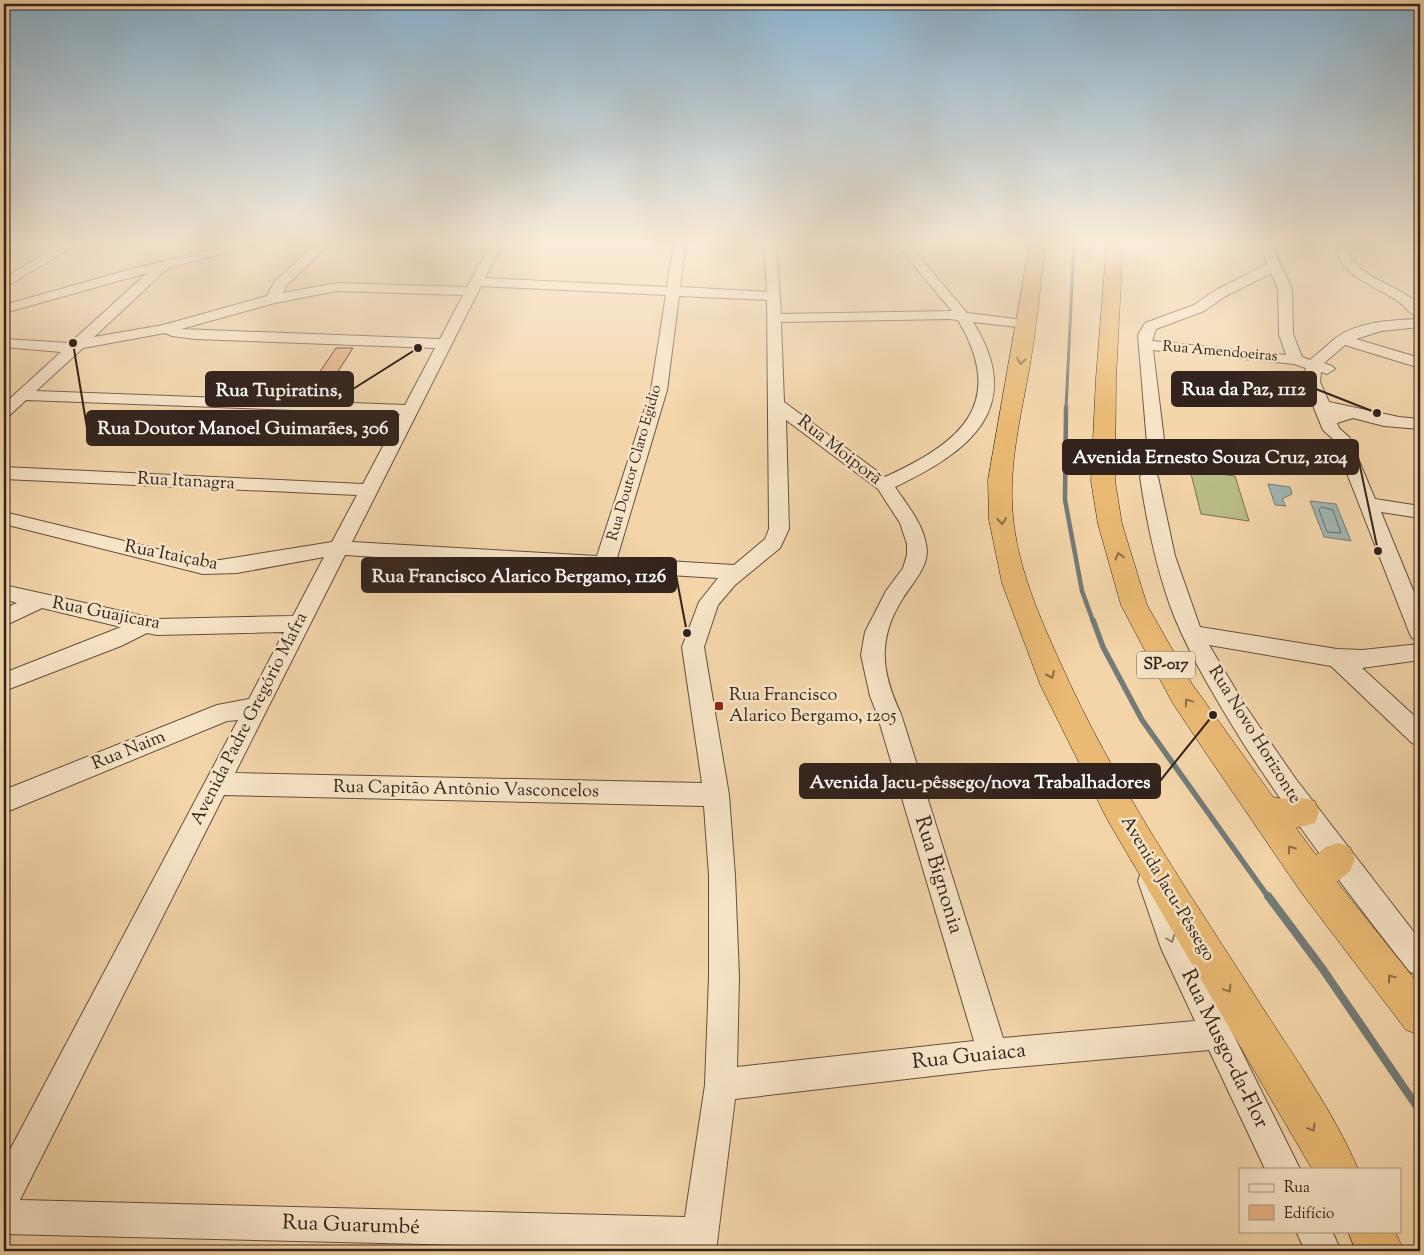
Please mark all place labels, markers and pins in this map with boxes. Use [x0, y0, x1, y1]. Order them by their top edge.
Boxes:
callout: Rua Tupiratins, [206, 372, 353, 406]
callout: Rua da Paz, 1112 [1172, 372, 1316, 406]
callout: Rua Doutor Manoel Guimarães, 306 [87, 411, 398, 445]
callout: Avenida Ernesto Souza Cruz, 2104 [1063, 440, 1358, 474]
callout: Rua Francisco Alarico Bergamo, 1126 [362, 558, 676, 592]
place label: Rua Francisco Alarico Bergamo, 1205 [729, 683, 896, 730]
marker: Rua Francisco Alarico Bergamo, 1205 [713, 700, 725, 712]
callout: Avenida Jacu-pêssego/nova Trabalhadores [800, 764, 1160, 798]

